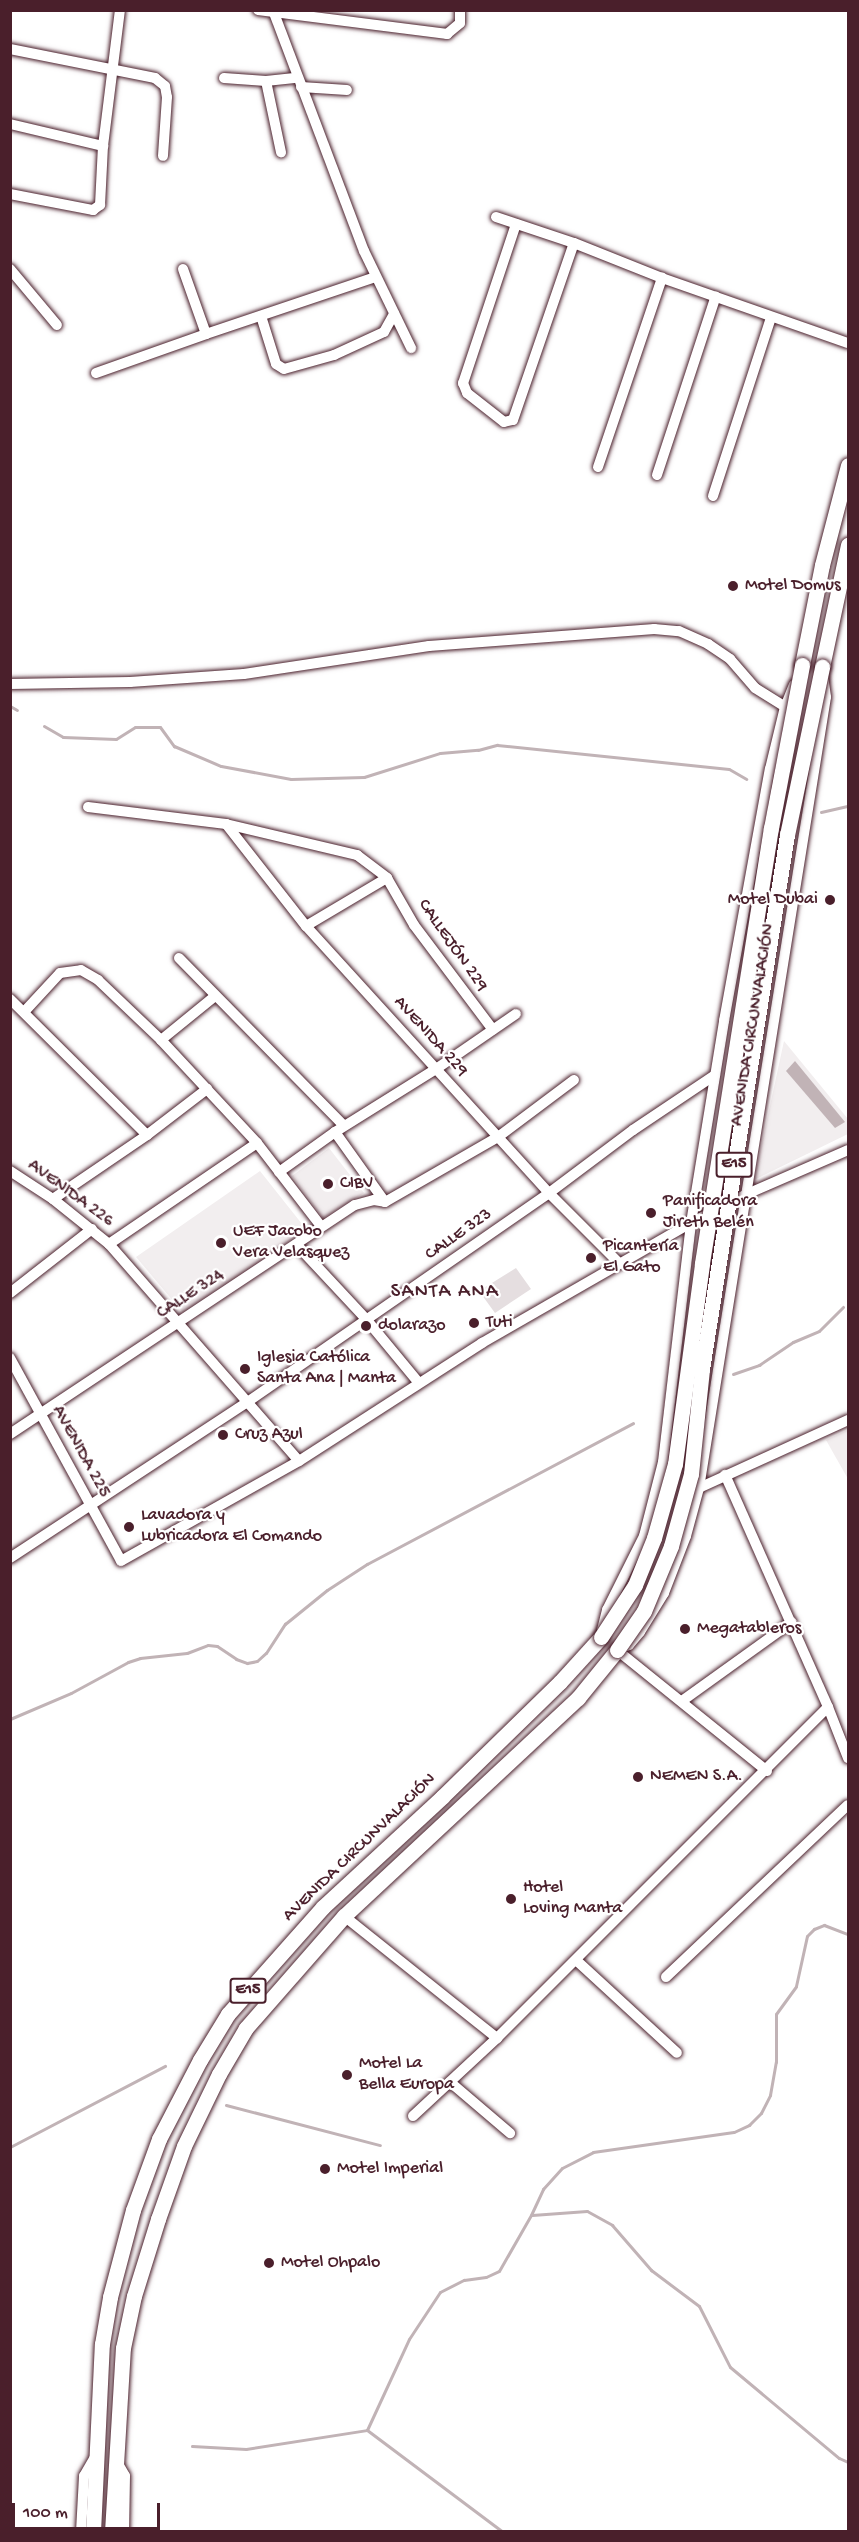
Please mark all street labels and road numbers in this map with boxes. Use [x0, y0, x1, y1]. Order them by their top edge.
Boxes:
street label: CALLEJÓN 229 [412, 896, 492, 996]
street label: AVENIDA CIRCUNVALACIÓN [727, 922, 781, 1128]
street label: AVENIDA 229 [388, 992, 472, 1082]
road number: E15 [714, 1152, 754, 1178]
street label: AVENIDA 226 [23, 1155, 117, 1233]
street label: CALLE 323 [421, 1204, 497, 1266]
street label: CALLE 324 [153, 1265, 229, 1325]
street label: AVENIDA 225 [46, 1402, 114, 1502]
street label: AVENIDA CIRCUNVALACIÓN [279, 1769, 441, 1927]
road number: E15 [228, 1978, 268, 2004]

